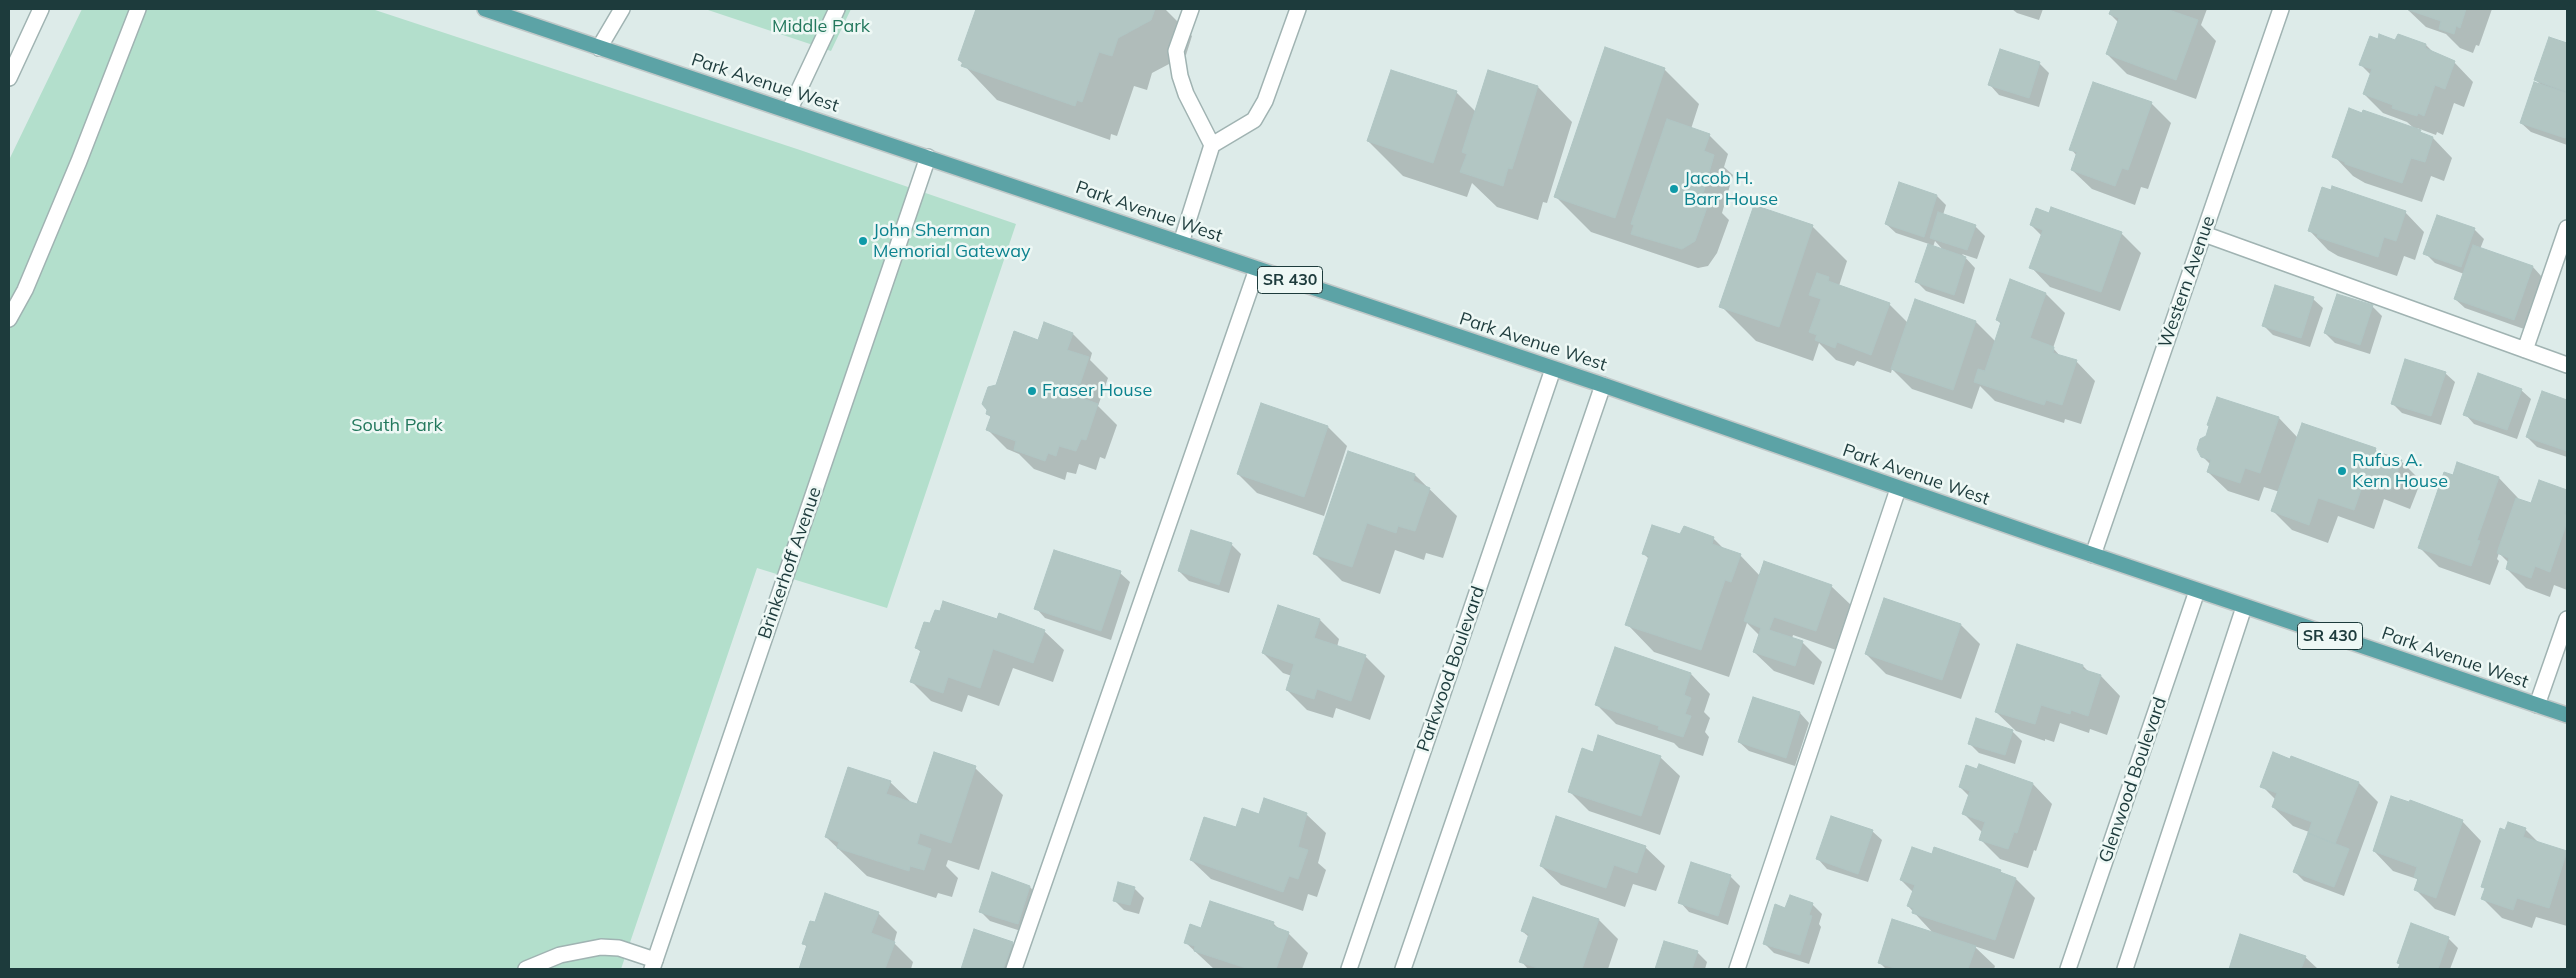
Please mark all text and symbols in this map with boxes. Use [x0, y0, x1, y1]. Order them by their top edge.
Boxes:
park label: Middle Park [772, 16, 870, 38]
street label: Park Avenue West [688, 49, 842, 117]
place label: Jacob H. Barr House [1684, 168, 1778, 210]
street label: Park Avenue West [1073, 177, 1225, 247]
marker: Jacob H. Barr House [1668, 183, 1680, 195]
street label: Western Avenue [2154, 213, 2220, 351]
place label: John Sherman Memorial Gateway [873, 220, 1030, 262]
marker: John Sherman Memorial Gateway [857, 235, 869, 247]
road number: SR 430 [1258, 266, 1322, 294]
street label: Park Avenue West [1456, 308, 1610, 376]
place label: Fraser House [1042, 380, 1152, 402]
marker: Fraser House [1026, 385, 1038, 397]
park label: South Park [351, 415, 443, 437]
street label: Park Avenue West [1840, 440, 1992, 510]
place label: Rufus A. Kern House [2352, 450, 2448, 492]
marker: Rufus A. Kern House [2336, 465, 2348, 477]
street label: Brinkerhoff Avenue [754, 484, 826, 642]
street label: Parkwood Boulevard [1413, 583, 1489, 755]
road number: SR 430 [2298, 622, 2362, 650]
street label: Park Avenue West [2379, 623, 2531, 693]
street label: Glenwood Boulevard [2095, 694, 2171, 866]

